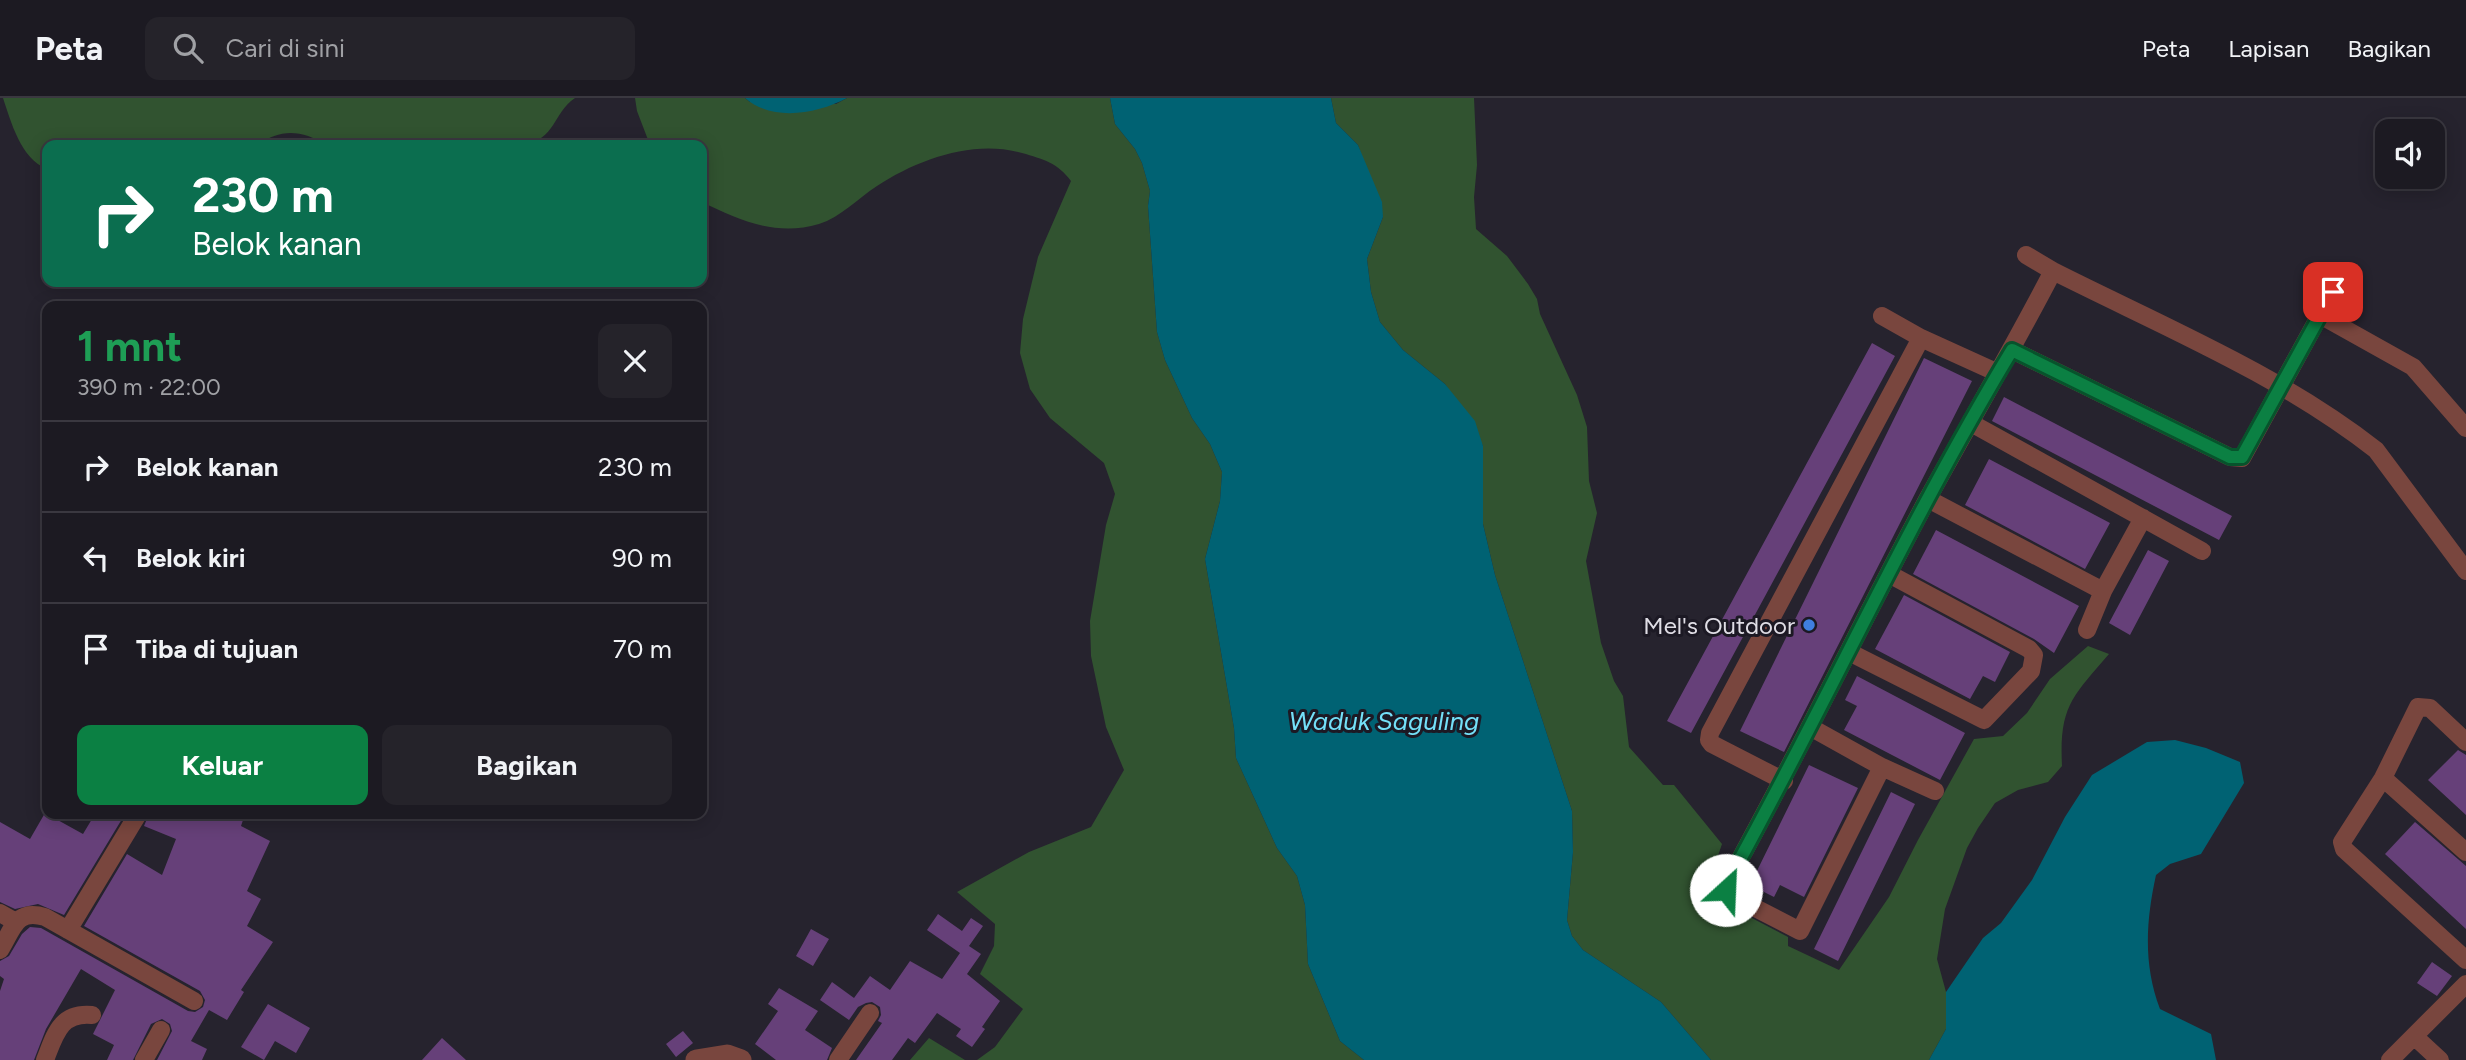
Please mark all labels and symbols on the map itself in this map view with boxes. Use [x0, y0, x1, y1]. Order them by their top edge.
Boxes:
pin [2303, 262, 2363, 322]
place label: Mel's Outdoor [1643, 611, 1795, 640]
marker: Mel's Outdoor [1801, 617, 1817, 633]
water label: Waduk Saguling [1289, 705, 1479, 737]
position arrow [1689, 853, 1763, 927]

